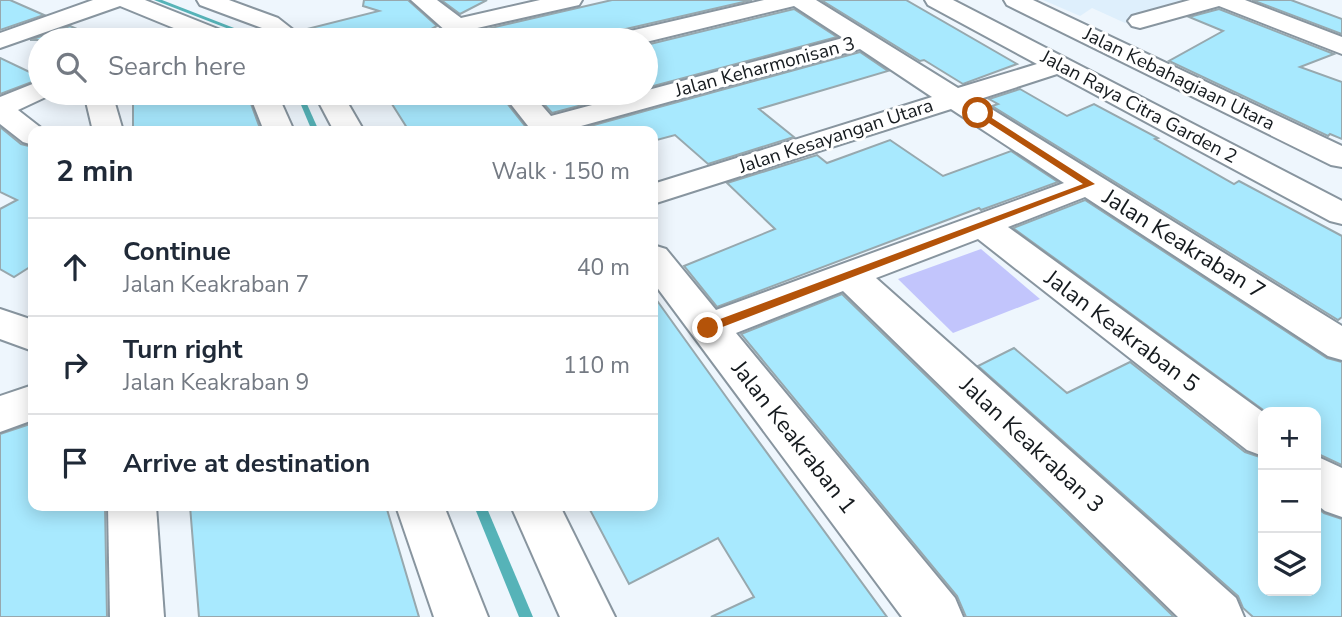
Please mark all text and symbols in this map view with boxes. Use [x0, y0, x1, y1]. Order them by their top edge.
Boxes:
street label: Jalan Kebahagiaan Utara [1078, 21, 1279, 137]
search box [28, 28, 658, 105]
street label: Jalan Keharmonisan 3 [671, 30, 858, 104]
street label: Jalan Raya Citra Garden 2 [1035, 44, 1242, 170]
icon: search [52, 48, 90, 86]
text: Search here [108, 49, 246, 84]
street label: Jalan Kesayangan Utara [734, 92, 937, 180]
route start [962, 97, 993, 128]
text: 2 min [56, 151, 134, 192]
text: Walk · 150 m [491, 156, 630, 187]
street label: Jalan Keakraban 7 [1096, 181, 1271, 307]
text: Continue [123, 234, 231, 269]
icon: ahead [56, 248, 94, 286]
text: 40 m [577, 252, 630, 283]
street label: Jalan Keakraban 5 [1037, 262, 1206, 399]
text: Jalan Keakraban 7 [123, 269, 309, 300]
route end [692, 312, 723, 343]
text: Turn right [123, 332, 242, 367]
icon: right [56, 346, 94, 384]
text: 110 m [563, 350, 630, 381]
street label: Jalan Keakraban 1 [724, 353, 864, 520]
text: Jalan Keakraban 9 [123, 367, 309, 398]
street label: Jalan Keakraban 3 [953, 369, 1111, 520]
map controls [1258, 407, 1321, 596]
button: + [1258, 407, 1321, 470]
icon: arrive [56, 444, 94, 482]
text: Arrive at destination [123, 446, 370, 481]
button: − [1258, 470, 1321, 533]
button: layers [1258, 533, 1321, 596]

